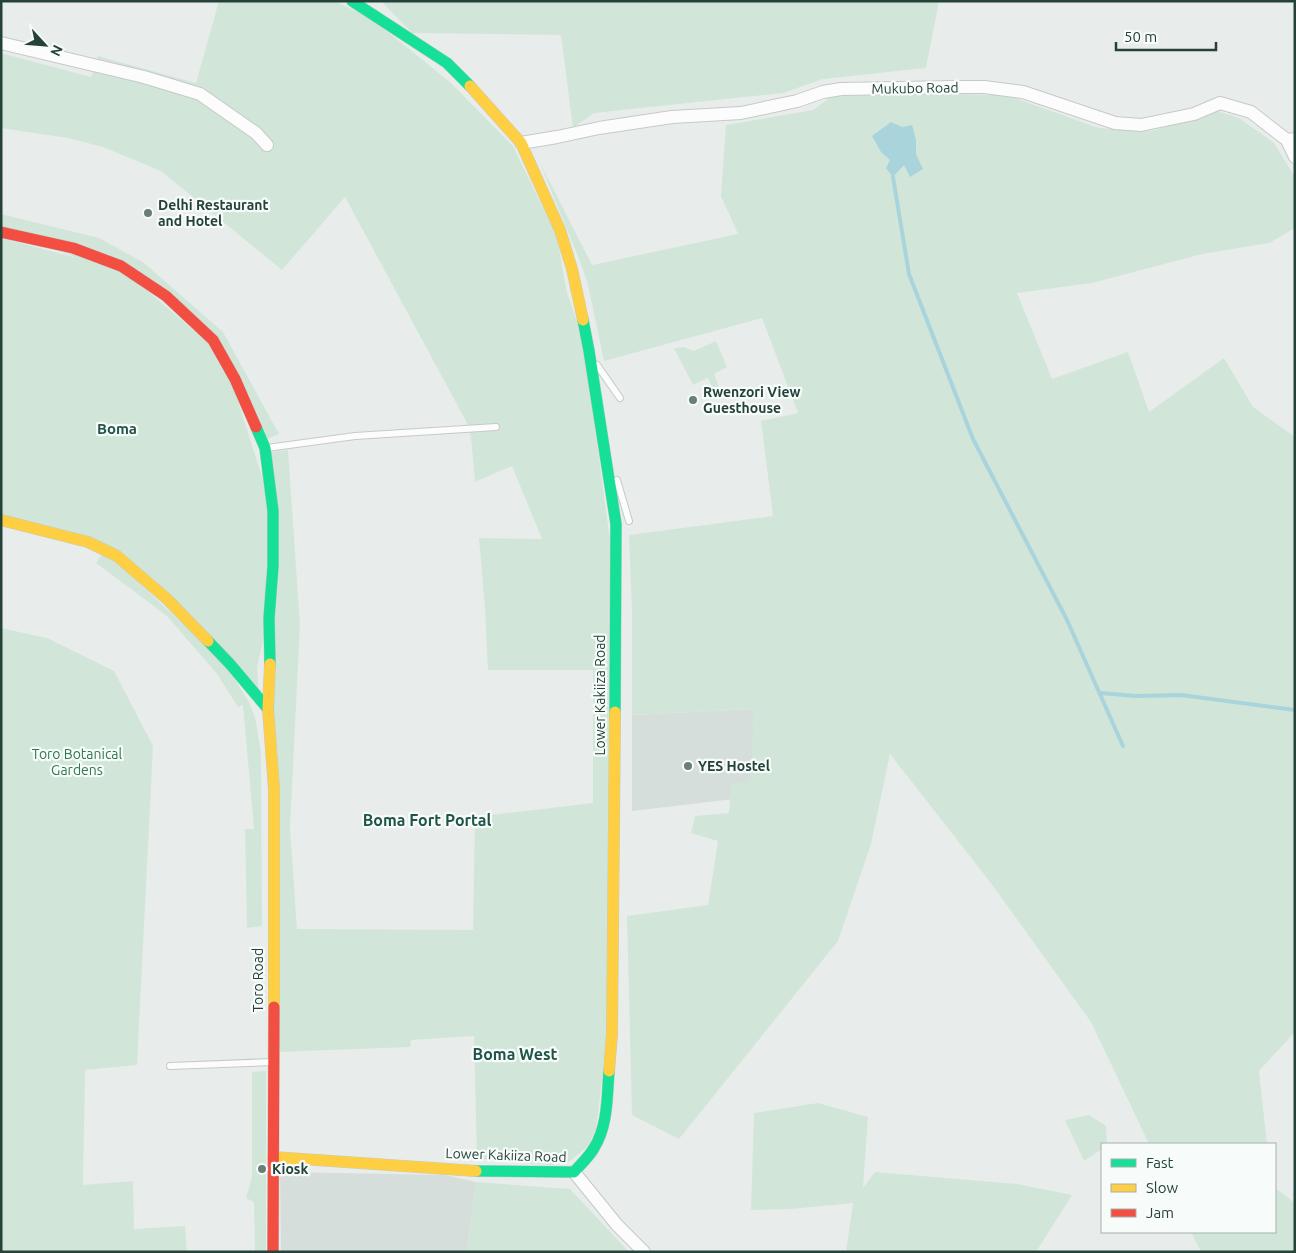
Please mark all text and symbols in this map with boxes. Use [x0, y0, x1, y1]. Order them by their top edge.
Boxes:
north arrow [20, 20, 70, 70]
scale bar [1116, 20, 1216, 52]
text: 50 m [1124, 28, 1157, 45]
text: N [47, 42, 66, 59]
street label: Mukubo Road [871, 79, 959, 97]
place label: Delhi Restaurant and Hotel [158, 197, 269, 229]
marker: Delhi Restaurant and Hotel [142, 207, 154, 219]
place label: Rwenzori View Guesthouse [703, 384, 801, 416]
marker: Rwenzori View Guesthouse [687, 394, 699, 406]
district label: Boma [97, 420, 137, 437]
street label: Lower Kakiiza Road [592, 634, 608, 756]
park label: Toro Botanical Gardens [32, 746, 123, 778]
place label: YES Hostel [698, 758, 770, 774]
marker: YES Hostel [682, 760, 694, 772]
district label: Boma Fort Portal [363, 811, 491, 829]
street label: Toro Road [250, 948, 266, 1012]
district label: Boma West [473, 1045, 558, 1063]
legend [1101, 1143, 1276, 1233]
street label: Lower Kakiiza Road [445, 1145, 567, 1165]
text: Fast [1146, 1154, 1174, 1171]
place label: Kiosk [272, 1161, 308, 1177]
marker: Kiosk [256, 1163, 268, 1175]
text: Slow [1146, 1179, 1179, 1196]
text: Jam [1146, 1204, 1174, 1221]

